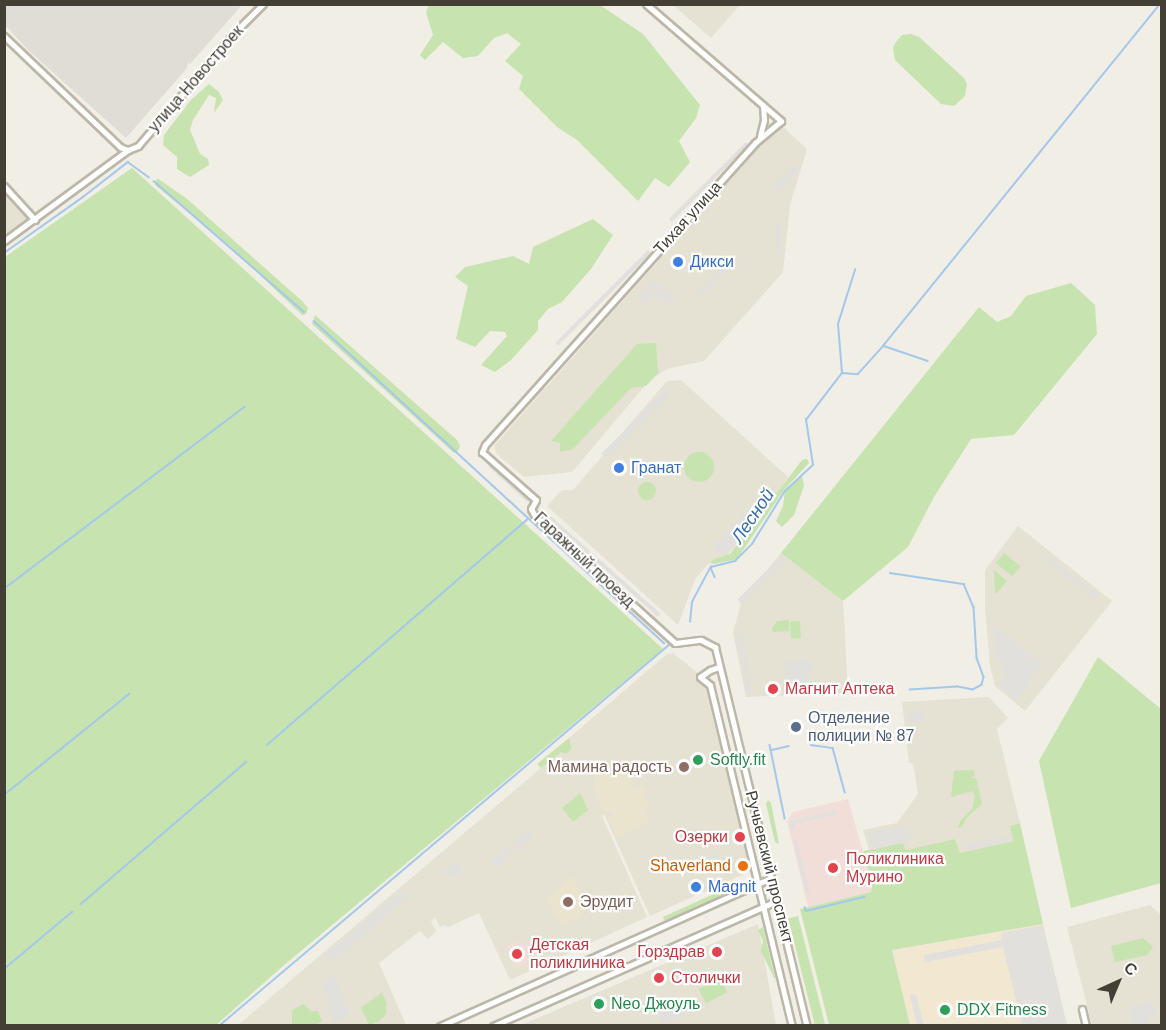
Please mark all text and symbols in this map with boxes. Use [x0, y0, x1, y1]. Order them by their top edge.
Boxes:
street label: улица Новостроек [144, 22, 248, 136]
street label: Тихая улица [650, 177, 726, 259]
place label: Дикси [690, 252, 734, 272]
marker: Дикси [671, 255, 685, 269]
place label: Гранат [631, 458, 681, 478]
marker: Гранат [612, 461, 626, 475]
water label: Лесной [727, 485, 779, 547]
street label: Гаражный проезд [530, 509, 638, 611]
place label: Магнит Аптека [785, 679, 894, 699]
marker: Магнит Аптека [766, 682, 780, 696]
place label: Отделение полиции № 87 [808, 708, 914, 746]
marker: Отделение полиции № 87 [789, 720, 803, 734]
place label: Softly.fit [710, 750, 766, 770]
marker: Softly.fit [691, 753, 705, 767]
place label: Мамина радость [548, 757, 672, 777]
marker: Мамина радость [677, 760, 691, 774]
street label: Ручьевский проспект [741, 789, 797, 945]
place label: Озерки [675, 827, 728, 847]
marker: Озерки [733, 830, 747, 844]
place label: Поликлиника Мурино [846, 849, 944, 887]
place label: Shaverland [650, 856, 731, 876]
marker: Shaverland [736, 859, 750, 873]
marker: Поликлиника Мурино [824, 859, 842, 877]
place label: Magnit [708, 877, 756, 897]
marker: Magnit [689, 880, 703, 894]
place label: Эрудит [580, 892, 633, 912]
marker: Эрудит [561, 895, 575, 909]
place label: Детская поликлиника [530, 935, 625, 973]
place label: Горздрав [637, 942, 705, 962]
marker: Детская поликлиника [508, 945, 526, 963]
marker: Горздрав [710, 945, 724, 959]
north arrow [1088, 952, 1148, 1012]
text: С [1121, 959, 1141, 979]
place label: Столички [671, 968, 741, 988]
marker: Столички [652, 971, 666, 985]
place label: Neo Джоуль [611, 994, 700, 1014]
marker: Neo Джоуль [592, 997, 606, 1011]
place label: DDX Fitness [957, 1000, 1047, 1020]
marker: DDX Fitness [938, 1003, 952, 1017]

